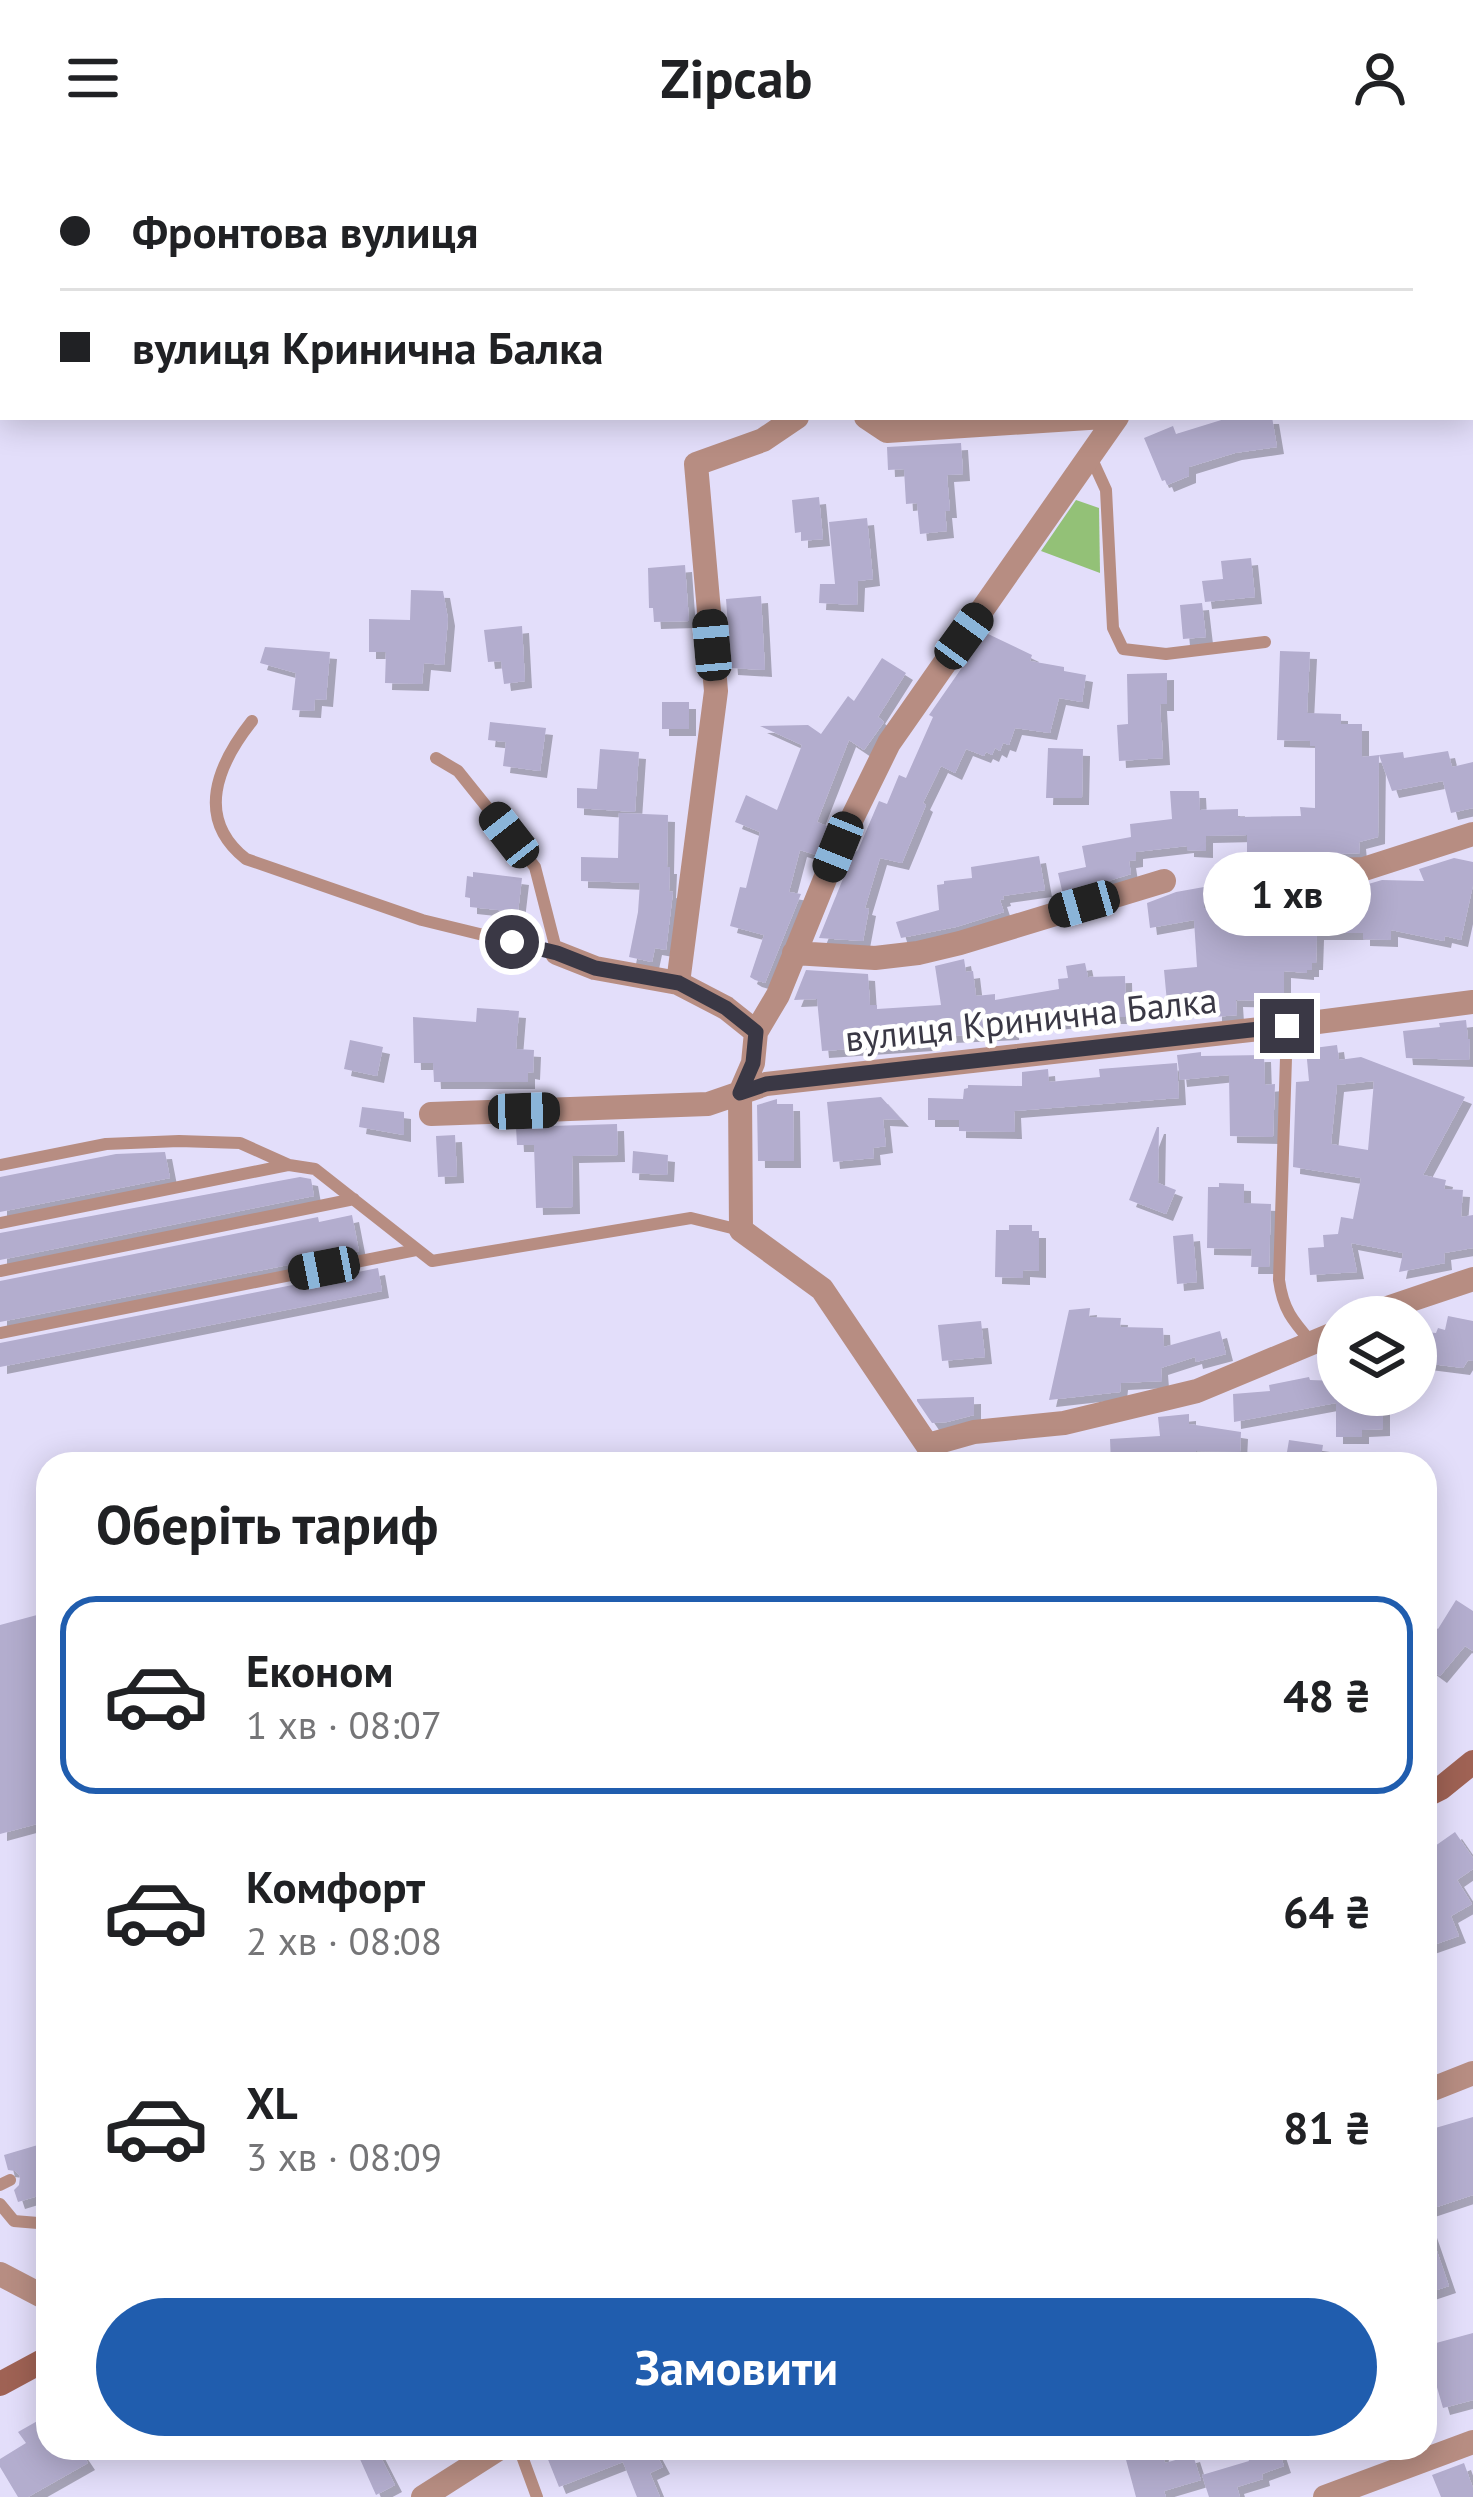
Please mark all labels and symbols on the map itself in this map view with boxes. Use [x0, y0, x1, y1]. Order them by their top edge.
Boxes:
car [928, 596, 1000, 676]
car [691, 608, 733, 682]
car [473, 796, 545, 874]
car [808, 807, 868, 887]
callout: 1 хв [1203, 852, 1371, 936]
car [1044, 877, 1124, 931]
route start [485, 915, 539, 969]
street label: вулиця Кринична Балка [843, 976, 1219, 1061]
route end [1260, 999, 1314, 1053]
car [487, 1092, 561, 1130]
car [285, 1243, 363, 1293]

